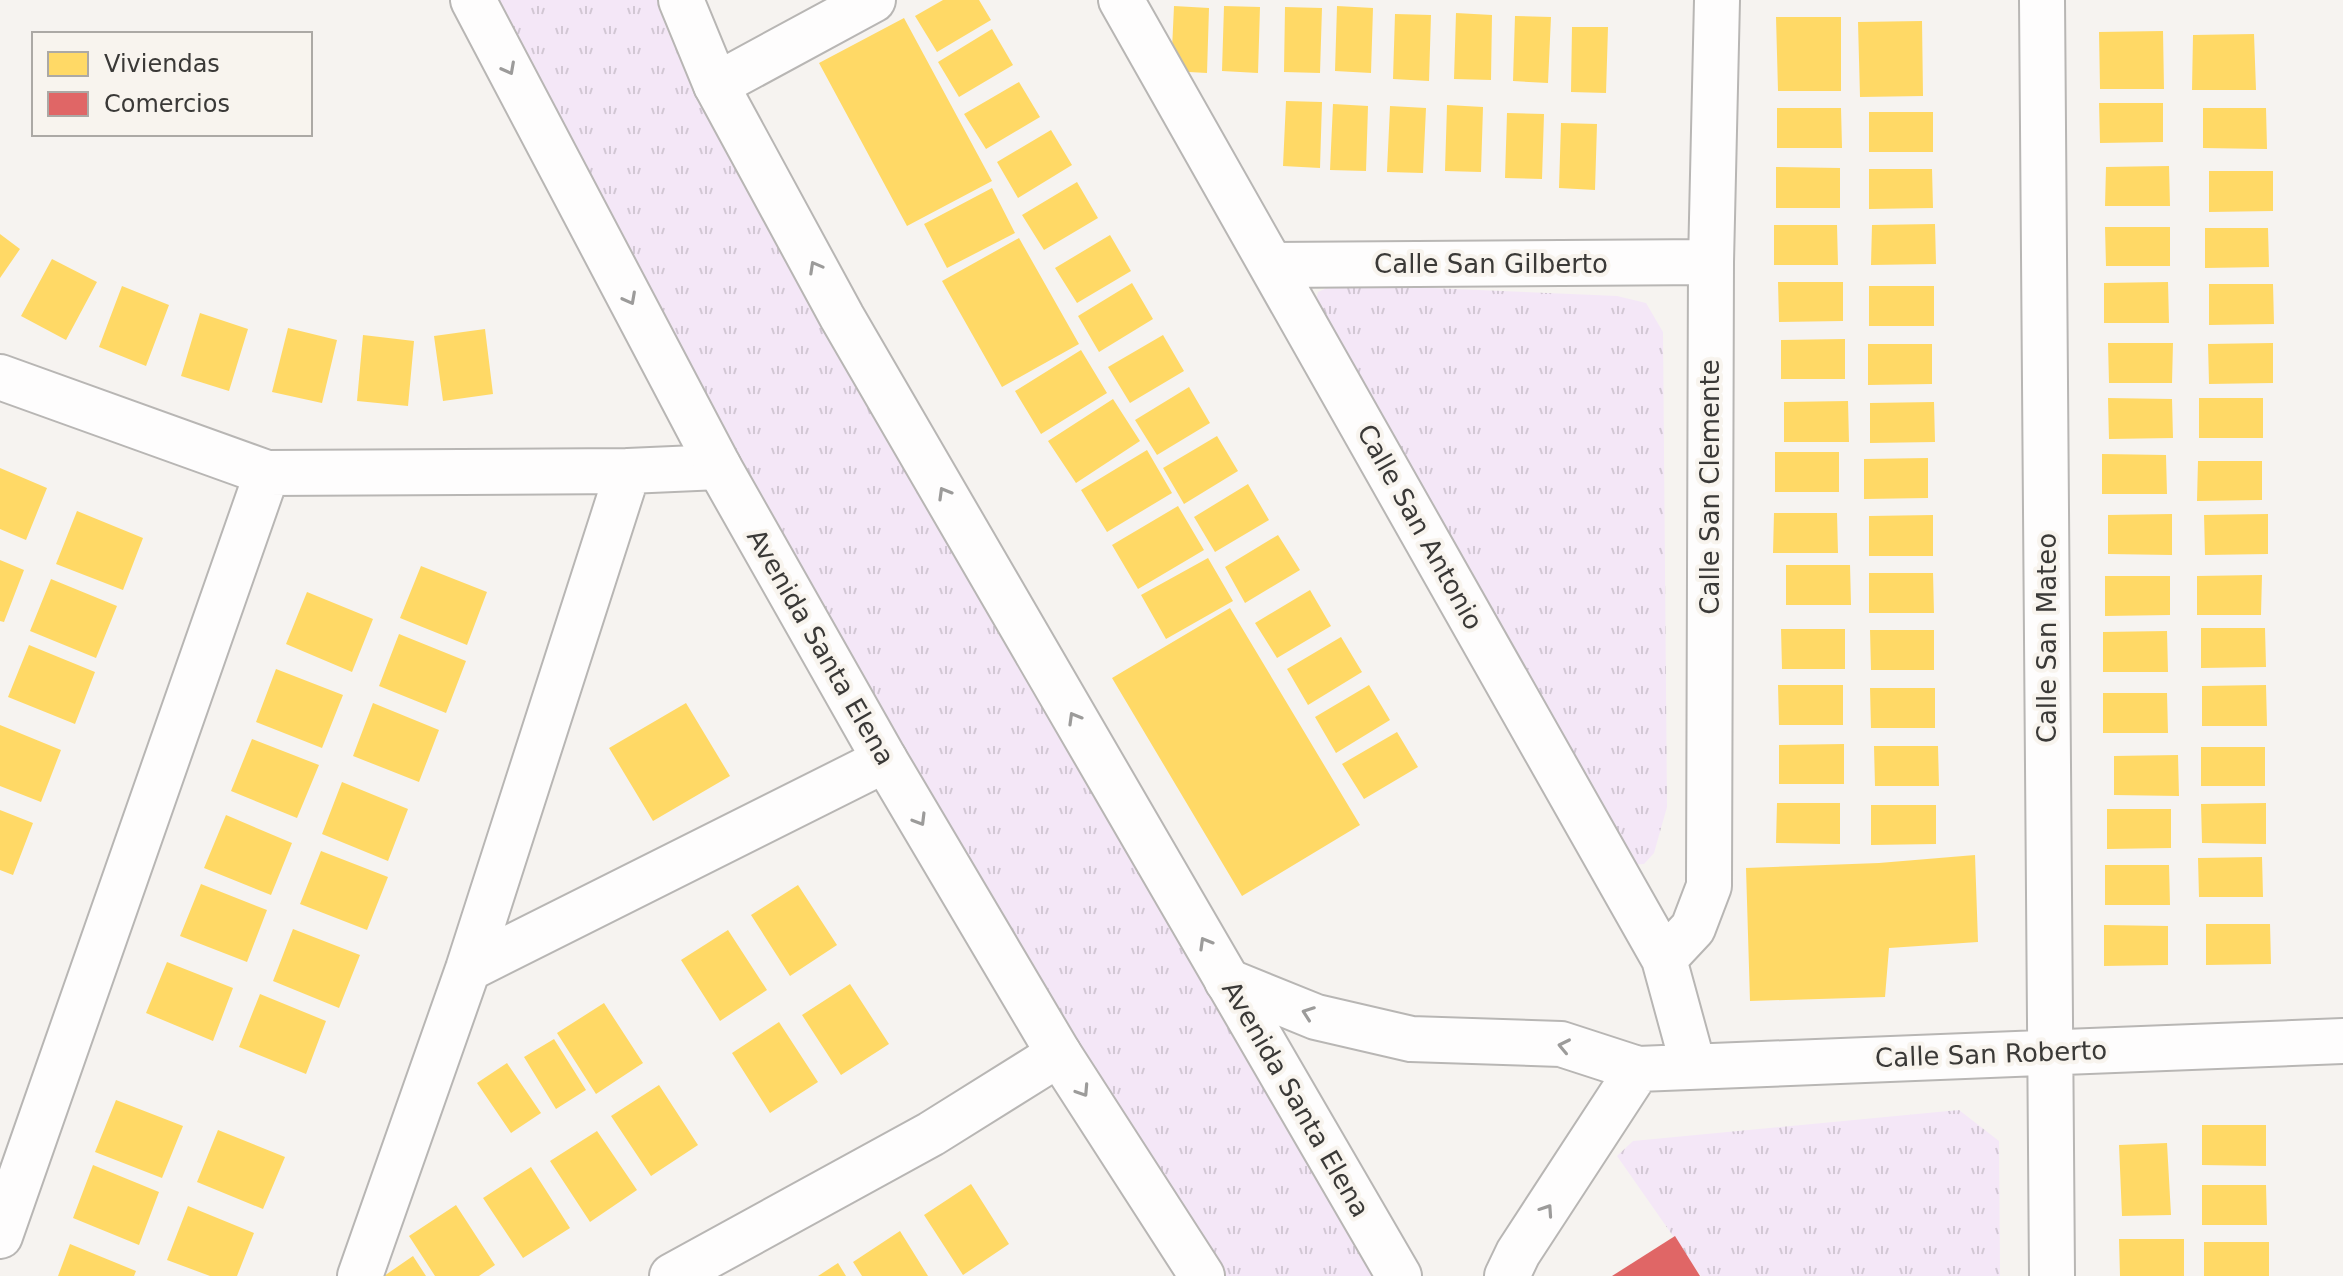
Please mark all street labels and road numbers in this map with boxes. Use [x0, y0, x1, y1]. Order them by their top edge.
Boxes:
street label: Calle San Gilberto [1374, 249, 1608, 279]
street label: Calle San Clemente [1695, 359, 1725, 615]
street label: Calle San Antonio [1351, 419, 1489, 635]
street label: Avenida Santa Elena [741, 524, 901, 770]
street label: Calle San Mateo [2032, 533, 2062, 743]
street label: Avenida Santa Elena [1216, 976, 1376, 1222]
street label: Calle San Roberto [1875, 1035, 2107, 1073]

